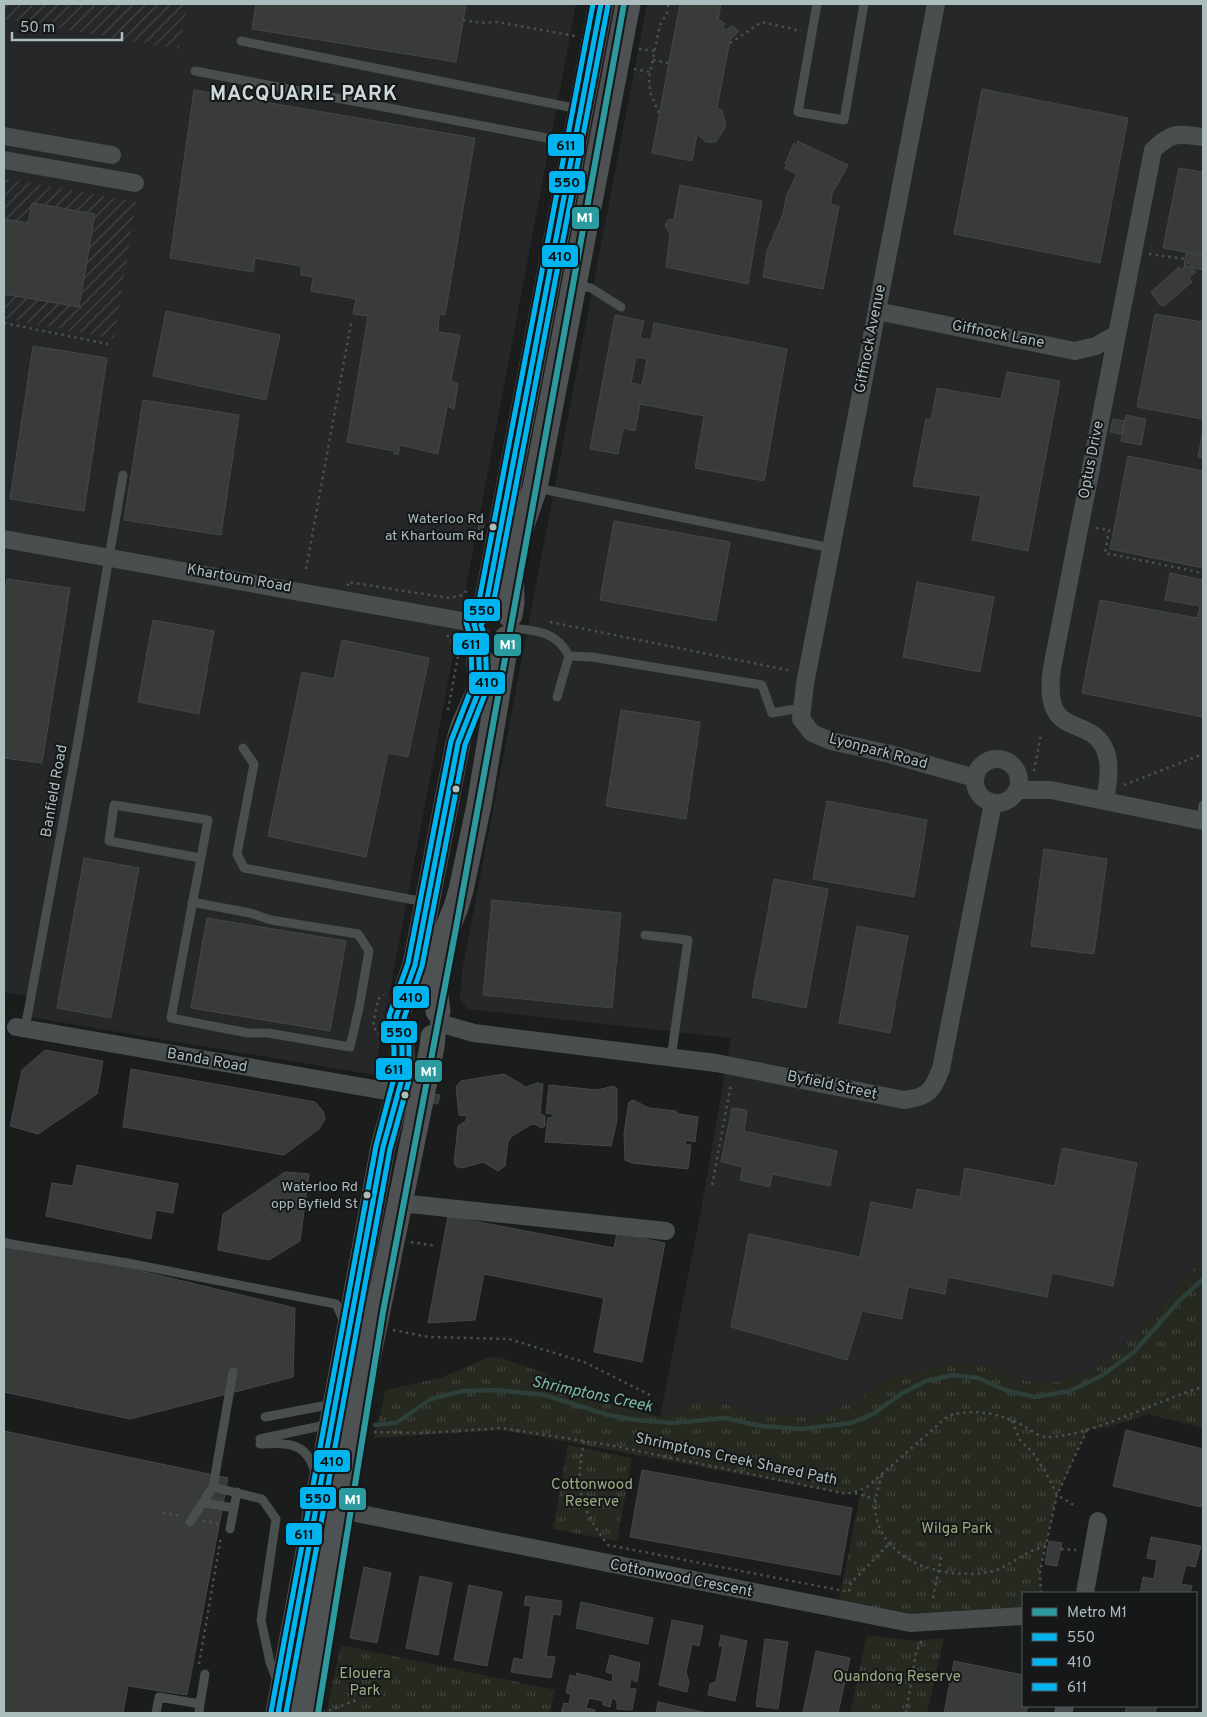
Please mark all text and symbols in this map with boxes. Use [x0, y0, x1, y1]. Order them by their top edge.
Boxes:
scale bar [12, 10, 122, 42]
text: 50 m [20, 19, 55, 38]
district label: MACQUARIE PARK [210, 82, 398, 108]
line badge: 611 [547, 133, 585, 157]
text: 611 [556, 138, 576, 155]
line badge: 550 [548, 170, 586, 194]
text: 550 [554, 175, 580, 192]
line badge: M1 [571, 206, 600, 230]
text: M1 [577, 210, 593, 227]
line badge: 410 [541, 244, 579, 268]
text: 410 [548, 249, 572, 266]
street label: Giffnock Avenue [851, 283, 891, 395]
street label: Giffnock Lane [950, 317, 1046, 353]
street label: Optus Drive [1075, 419, 1109, 501]
place label: Waterloo Rd at Khartoum Rd [385, 511, 484, 545]
marker: Waterloo Rd at Khartoum Rd [488, 522, 498, 532]
street label: Khartoum Road [185, 560, 293, 598]
line badge: 550 [463, 598, 501, 622]
text: 550 [469, 603, 495, 620]
line badge: 611 [452, 632, 490, 656]
line badge: M1 [493, 633, 522, 657]
text: 611 [461, 637, 481, 654]
text: M1 [500, 637, 516, 654]
line badge: 410 [468, 671, 506, 695]
text: 410 [475, 675, 499, 692]
street label: Lyonpark Road [827, 730, 929, 774]
street label: Banfield Road [37, 743, 73, 839]
unlabelled marker [451, 784, 461, 794]
line badge: 410 [392, 985, 430, 1009]
text: 410 [399, 990, 423, 1007]
line badge: 550 [380, 1020, 418, 1044]
text: 550 [386, 1025, 412, 1042]
street label: Banda Road [165, 1045, 249, 1077]
line badge: 611 [375, 1057, 413, 1081]
line badge: M1 [414, 1059, 443, 1083]
text: 611 [384, 1062, 404, 1079]
text: M1 [421, 1064, 437, 1081]
street label: Byfield Street [785, 1067, 879, 1105]
unlabelled marker [400, 1090, 410, 1100]
place label: Waterloo Rd opp Byfield St [271, 1179, 358, 1213]
marker: Waterloo Rd opp Byfield St [362, 1190, 372, 1200]
water label: Shrimptons Creek [530, 1372, 655, 1418]
street label: Shrimptons Creek Shared Path [633, 1429, 839, 1491]
line badge: 410 [313, 1449, 351, 1473]
text: 410 [320, 1454, 344, 1471]
park label: Cottonwood Reserve [551, 1476, 633, 1512]
line badge: 550 [299, 1486, 337, 1510]
line badge: M1 [338, 1487, 367, 1511]
text: 550 [305, 1491, 331, 1508]
text: M1 [345, 1492, 361, 1509]
park label: Wilga Park [921, 1520, 993, 1539]
line badge: 611 [285, 1522, 323, 1546]
text: 611 [294, 1527, 314, 1544]
street label: Cottonwood Crescent [608, 1556, 754, 1602]
legend [1022, 1592, 1197, 1707]
text: Metro M1 [1067, 1604, 1127, 1623]
text: 550 [1067, 1629, 1095, 1648]
text: 410 [1067, 1654, 1092, 1673]
park label: Elouera Park [339, 1665, 391, 1701]
park label: Quandong Reserve [833, 1668, 961, 1687]
text: 611 [1067, 1679, 1087, 1698]

